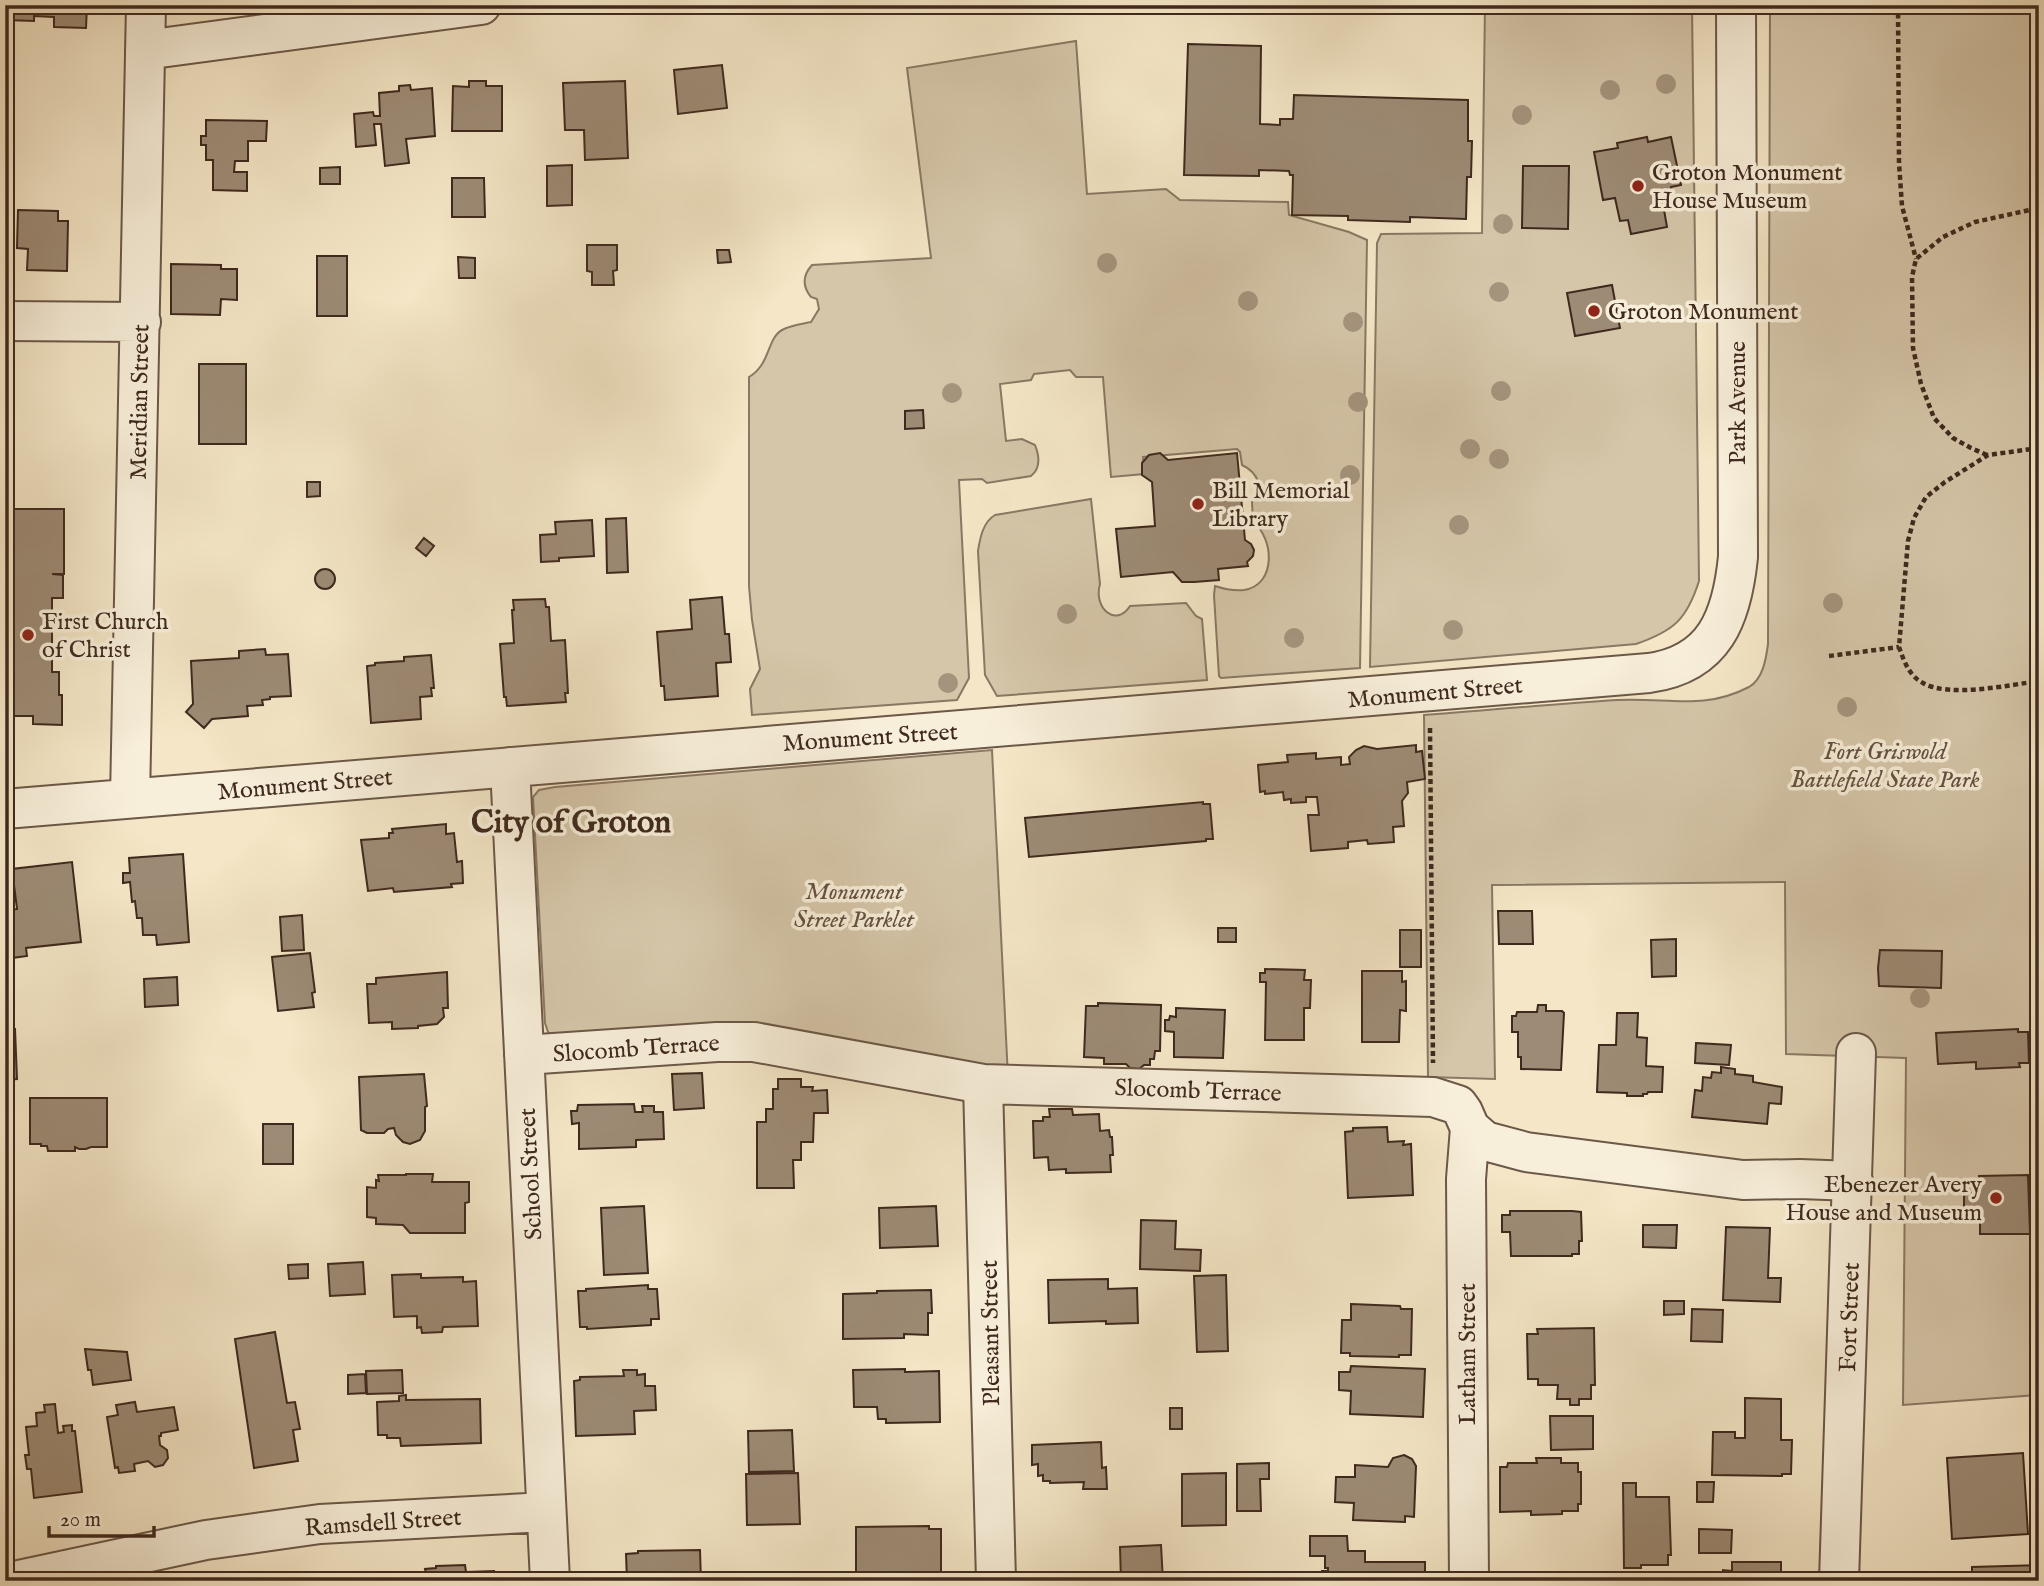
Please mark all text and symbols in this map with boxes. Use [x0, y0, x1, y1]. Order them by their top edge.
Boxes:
place label: Groton Monument House Museum [1652, 158, 1843, 217]
marker: Groton Monument House Museum [1630, 178, 1646, 194]
place label: Groton Monument [1608, 297, 1799, 328]
marker: Groton Monument [1586, 303, 1602, 319]
street label: Meridian Street [124, 324, 157, 480]
street label: Park Avenue [1723, 341, 1754, 465]
place label: Bill Memorial Library [1212, 476, 1350, 535]
marker: Bill Memorial Library [1190, 496, 1206, 512]
place label: First Church of Christ [42, 607, 169, 666]
marker: First Church of Christ [20, 627, 36, 643]
street label: Monument Street [1346, 670, 1524, 717]
street label: Monument Street [781, 717, 959, 760]
park label: Fort Griswold Battlefield State Park [1790, 737, 1980, 796]
street label: Monument Street [216, 762, 394, 809]
district label: City of Groton [471, 803, 671, 844]
park label: Monument Street Parklet [794, 877, 915, 936]
street label: Slocomb Terrace [552, 1028, 721, 1071]
street label: Slocomb Terrace [1114, 1073, 1282, 1110]
street label: School Street [513, 1107, 550, 1241]
place label: Ebenezer Avery House and Museum [1785, 1170, 1982, 1229]
marker: Ebenezer Avery House and Museum [1988, 1190, 2004, 1206]
street label: Pleasant Street [975, 1260, 1008, 1406]
street label: Fort Street [1833, 1262, 1868, 1372]
street label: Latham Street [1453, 1283, 1484, 1425]
scale bar [49, 1495, 154, 1539]
street label: Ramsdell Street [304, 1503, 463, 1544]
text: 20 m [60, 1507, 101, 1534]

